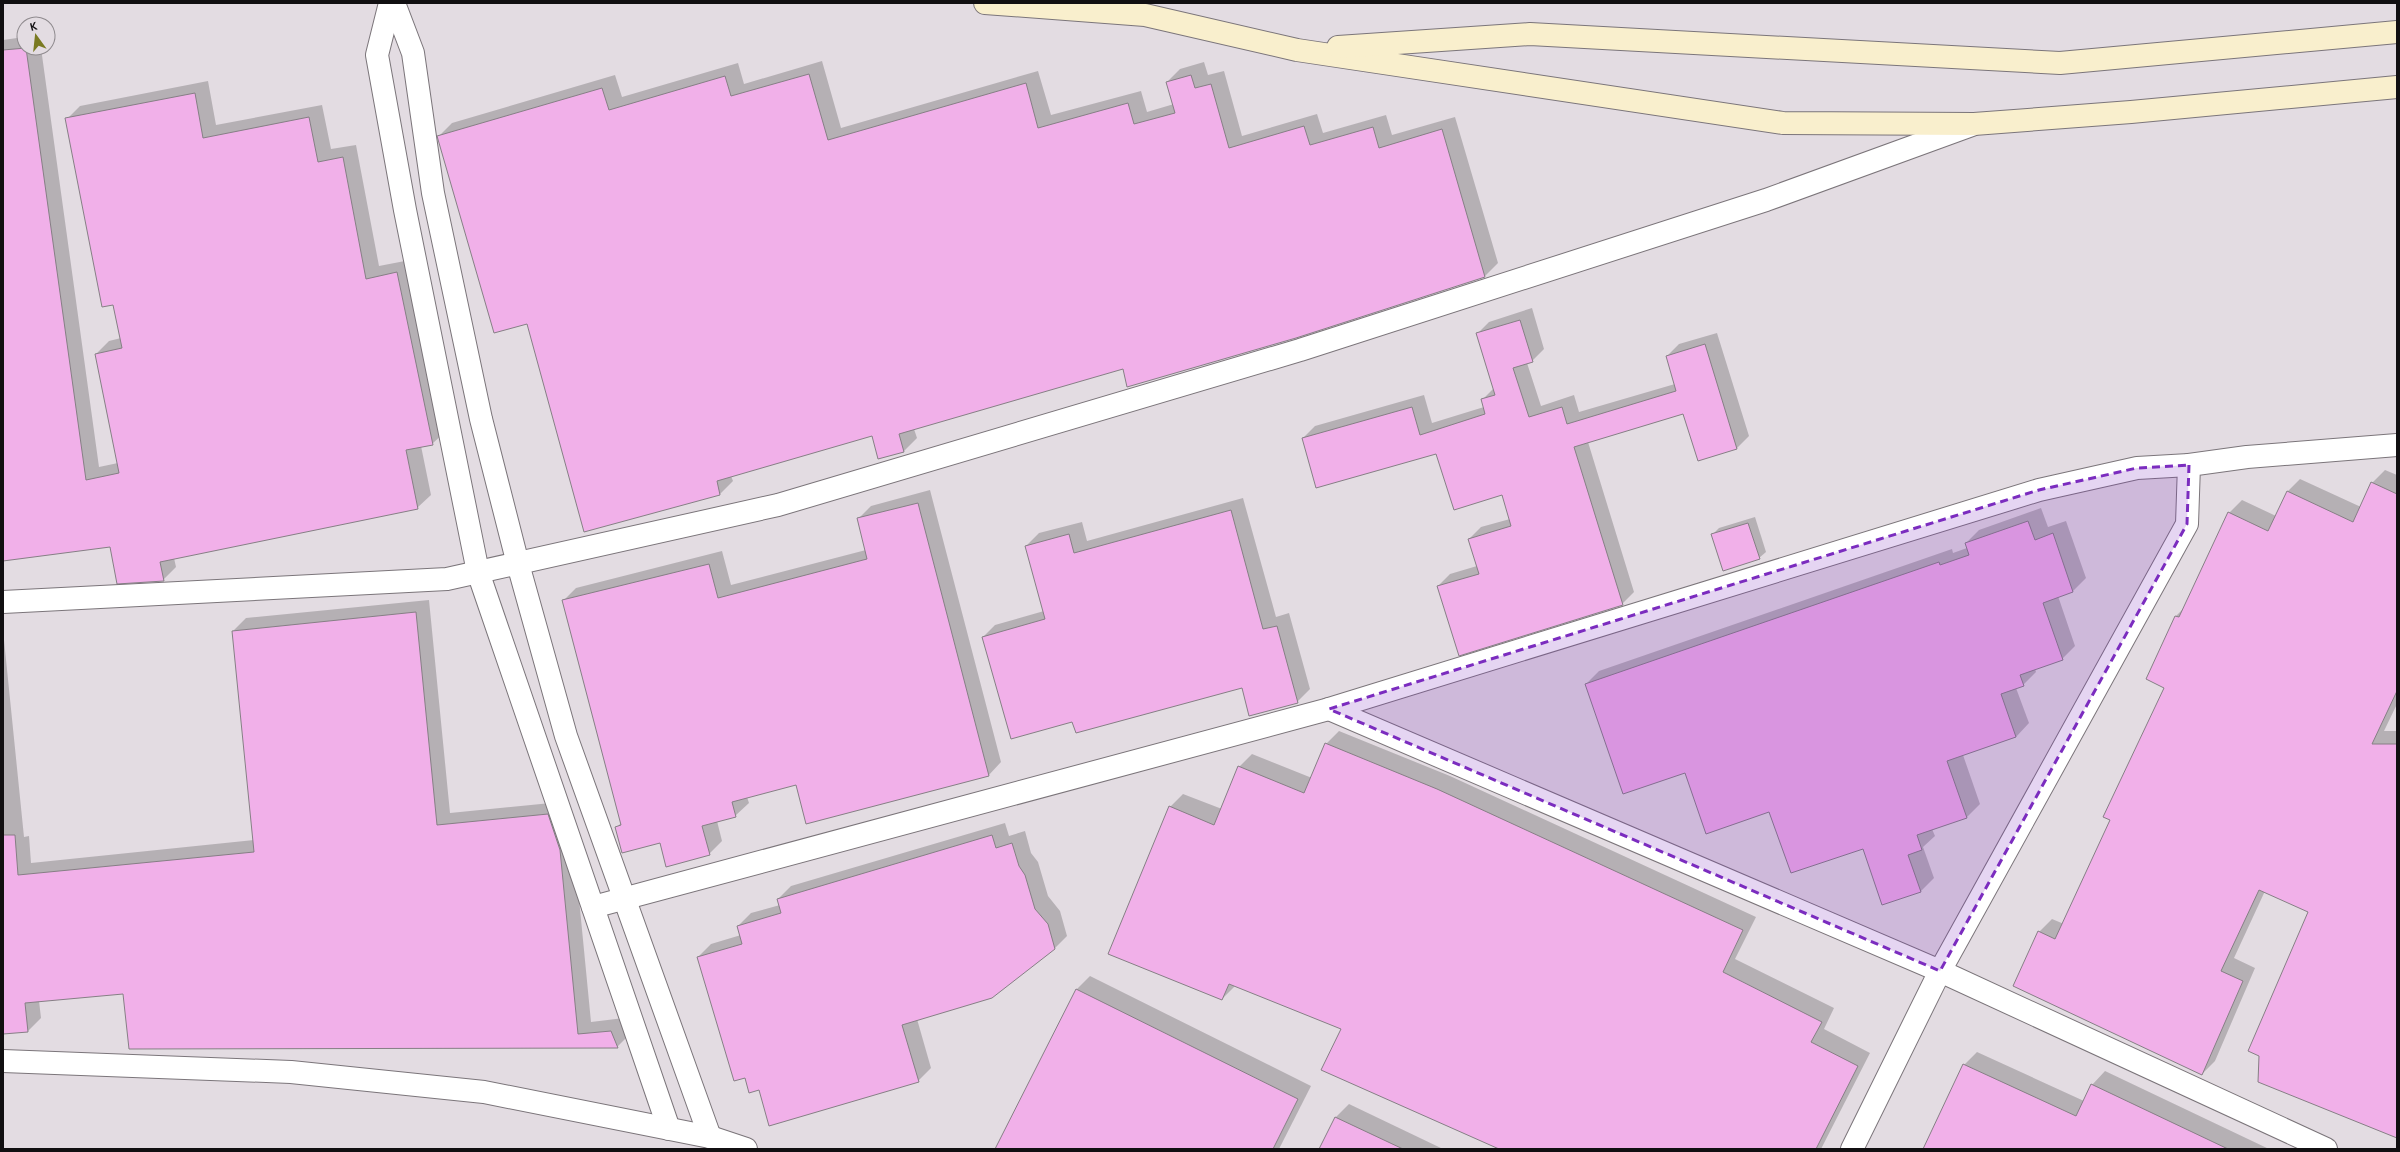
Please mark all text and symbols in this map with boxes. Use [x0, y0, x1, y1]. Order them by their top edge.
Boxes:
north arrow [16, 16, 56, 56]
text: K [28, 19, 39, 34]

